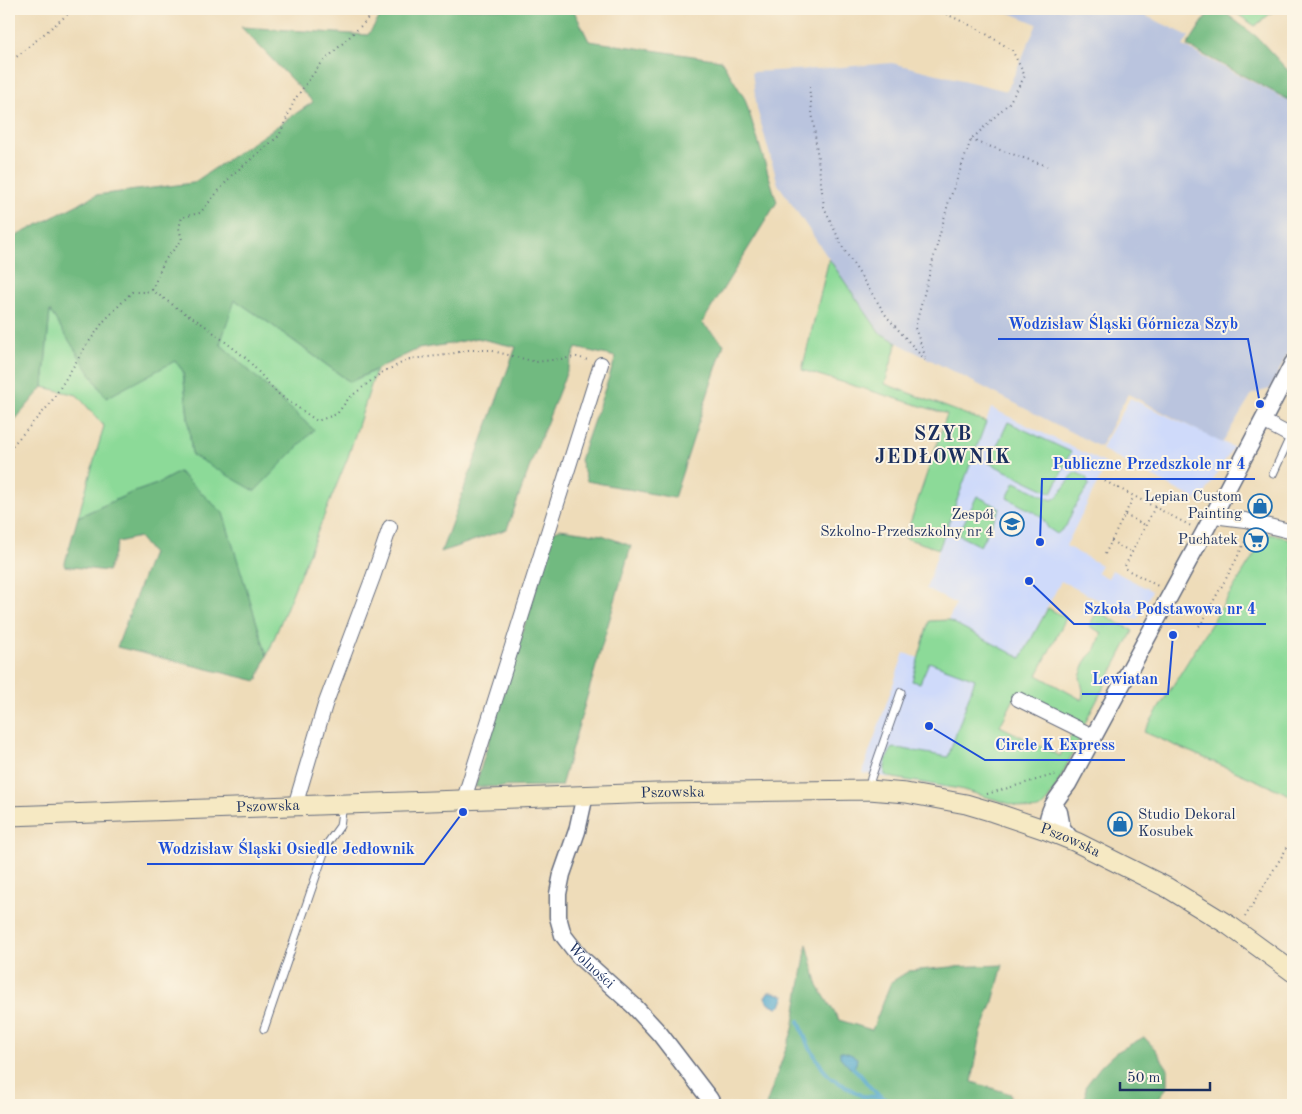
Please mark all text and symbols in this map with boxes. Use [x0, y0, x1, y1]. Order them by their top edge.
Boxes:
callout: Wodzisław Śląski Górnicza Szyb [998, 308, 1248, 339]
text: Wodzisław Śląski Górnicza Szyb [1008, 313, 1238, 333]
district label: SZYB JEDŁOWNIK [875, 425, 1011, 468]
callout: Publiczne Przedszkole nr 4 [1042, 448, 1255, 479]
text: Publiczne Przedszkole nr 4 [1052, 457, 1246, 473]
place label: Lepian Custom Painting [1144, 490, 1242, 522]
shop icon: Lepian Custom Painting [1247, 493, 1273, 519]
place label: Zespół Szkolno-Przedszkolny nr 4 [820, 508, 994, 540]
school or university icon: Zespół Szkolno-Przedszkolny nr 4 [999, 511, 1025, 537]
supermarket icon: Puchatek [1243, 527, 1269, 553]
place label: Puchatek [1178, 533, 1238, 548]
callout: Szkoła Podstawowa nr 4 [1074, 593, 1266, 624]
text: Szkoła Podstawowa nr 4 [1084, 602, 1256, 618]
callout: Lewiatan [1082, 663, 1168, 694]
text: Lewiatan [1092, 672, 1158, 688]
callout: Circle K Express [985, 729, 1125, 760]
text: Circle K Express [995, 738, 1115, 754]
street label: Pszowska [640, 785, 705, 801]
street label: Pszowska [236, 798, 301, 815]
place label: Studio Dekoral Kosubek [1138, 808, 1236, 840]
shop icon: Studio Dekoral Kosubek [1107, 811, 1133, 837]
street label: Pszowska [1038, 821, 1103, 861]
callout: Wodzisław Śląski Osiedle Jedłownik [147, 833, 424, 864]
text: Wodzisław Śląski Osiedle Jedłownik [157, 838, 415, 858]
street label: Wolności [564, 940, 617, 992]
scale bar [1120, 1059, 1210, 1091]
text: 50 m [1127, 1071, 1161, 1086]

